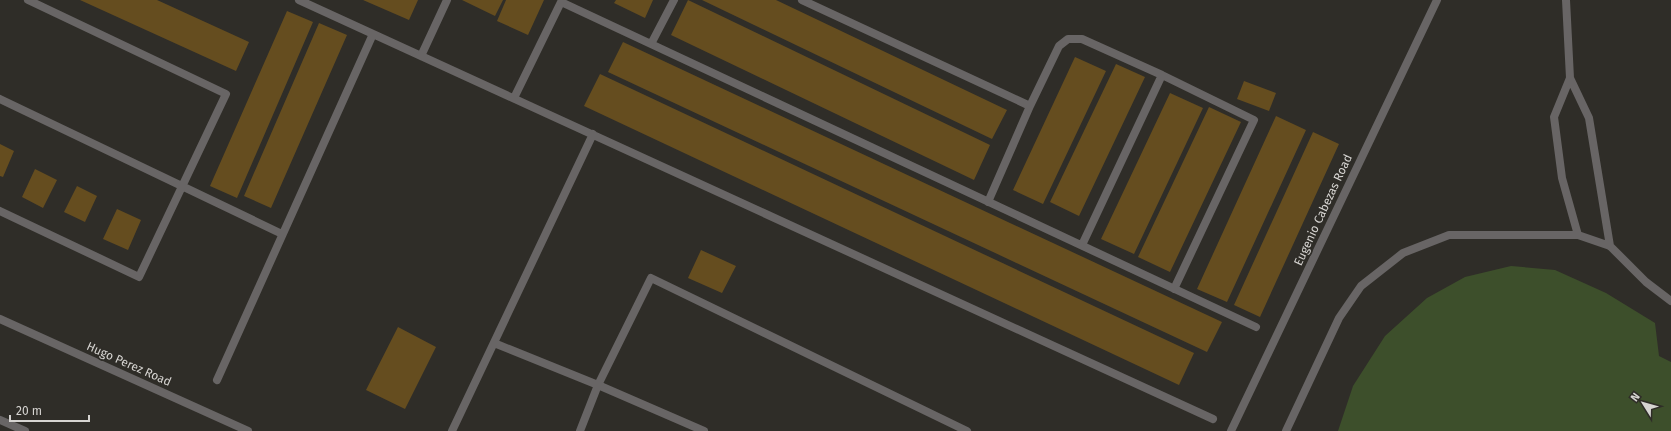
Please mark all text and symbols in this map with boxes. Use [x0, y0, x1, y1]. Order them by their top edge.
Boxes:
street label: Eugenio Cabezas Road [1291, 152, 1355, 268]
street label: Hugo Perez Road [84, 339, 174, 389]
north arrow [1623, 383, 1663, 423]
text: N [1628, 390, 1643, 404]
scale bar [10, 397, 89, 423]
text: 20 m [16, 404, 42, 418]

